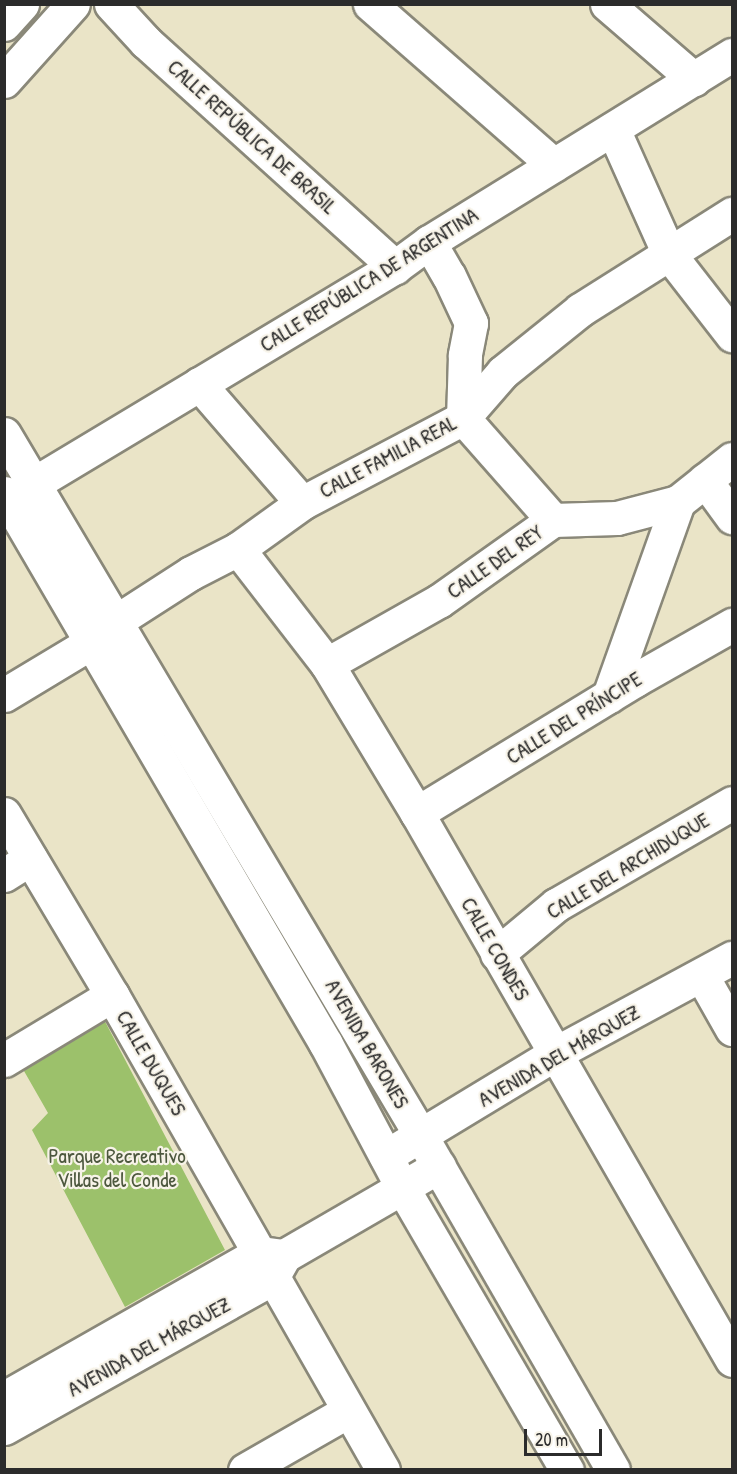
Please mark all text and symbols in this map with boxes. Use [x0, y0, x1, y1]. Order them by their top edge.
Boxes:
street label: CALLE REPÚBLICA DE BRASIL [162, 54, 342, 220]
street label: CALLE REPÚBLICA DE ARGENTINA [255, 202, 483, 358]
street label: CALLE FAMILIA REAL [315, 410, 461, 504]
street label: CALLE DEL REY [442, 520, 548, 604]
street label: CALLE DEL PRÍNCIPE [502, 666, 646, 770]
street label: CALLE DEL ARCHIDUQUE [542, 807, 714, 925]
street label: CALLE CONDES [455, 893, 535, 1005]
street label: AVENIDA BARONES [320, 975, 414, 1113]
street label: AVENIDA DEL MÁRQUEZ [474, 1000, 644, 1112]
street label: CALLE DUQUES [111, 1006, 191, 1120]
park label: Parque Recreativo Villas del Conde [48, 1143, 186, 1193]
street label: AVENIDA DEL MÁRQUEZ [63, 1292, 235, 1402]
scale bar [527, 1417, 605, 1455]
text: 20 m [535, 1427, 568, 1452]

